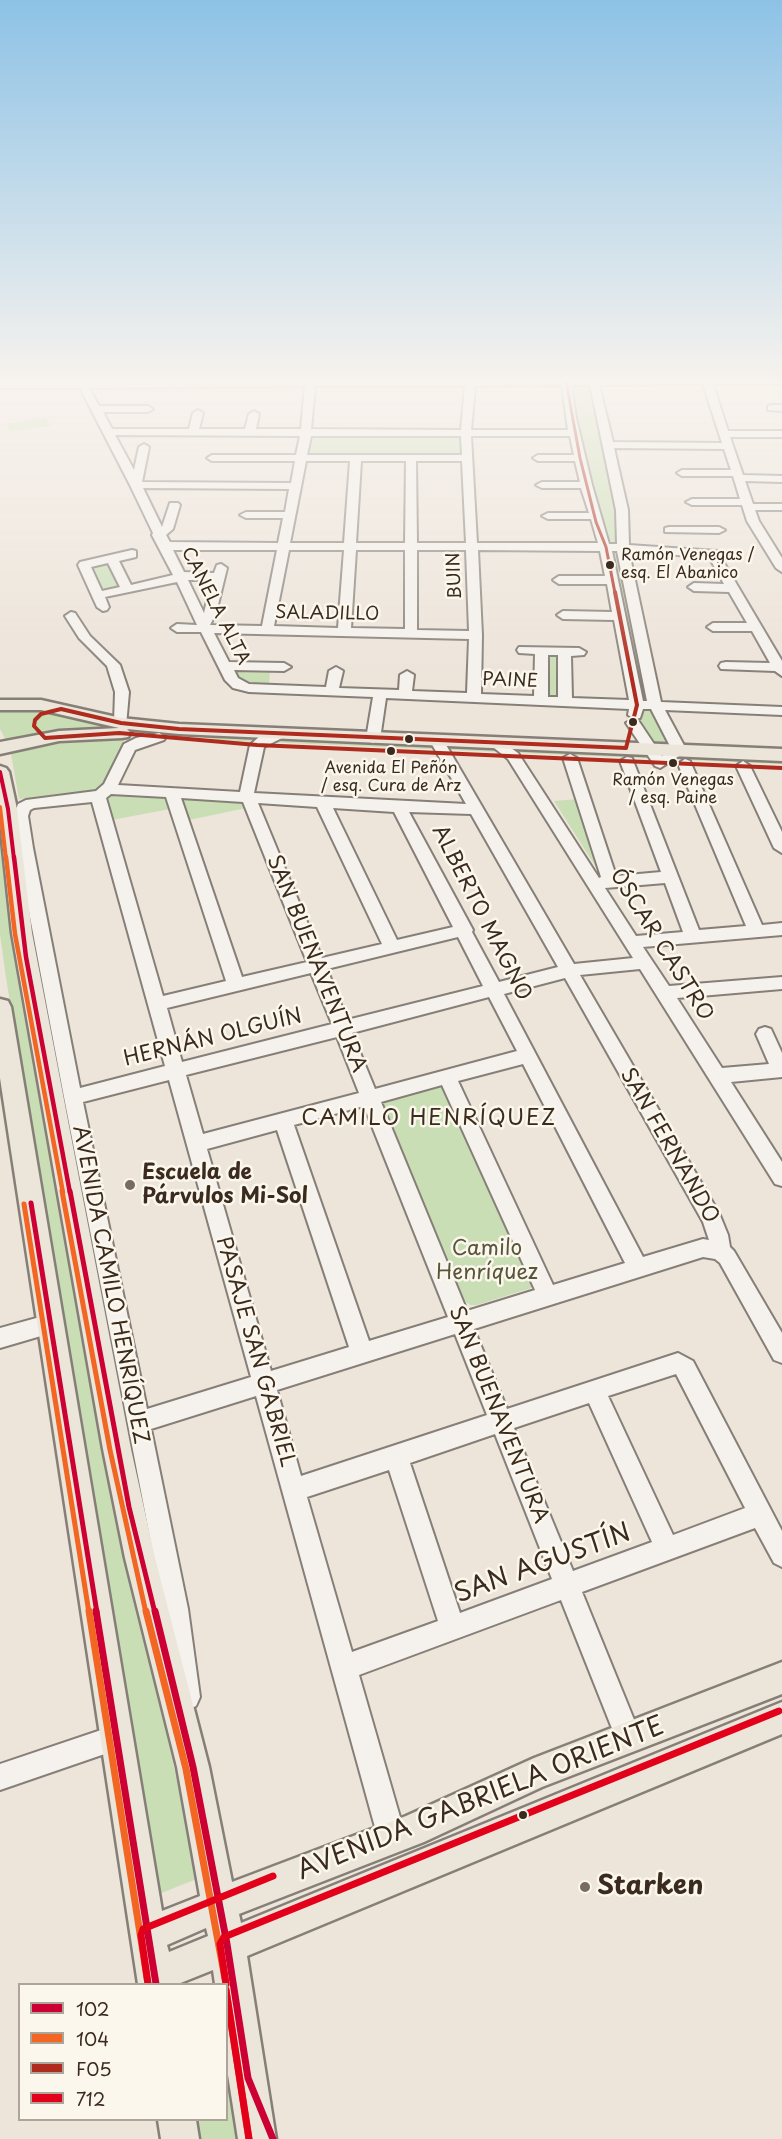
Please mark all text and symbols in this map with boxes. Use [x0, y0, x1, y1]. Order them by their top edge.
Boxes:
street label: CANELA ALTA [176, 544, 254, 668]
place label: Ramón Venegas / esq. El Abanico [621, 546, 754, 584]
street label: BUIN [443, 552, 467, 600]
marker: Ramón Venegas / esq. El Abanico [604, 559, 616, 571]
street label: SALADILLO [275, 602, 379, 626]
street label: PAINE [482, 669, 538, 693]
unlabelled marker [627, 716, 639, 728]
unlabelled marker [403, 733, 415, 745]
marker: Avenida El Peñón / esq. Cura de Arz [385, 745, 397, 757]
marker: Ramón Venegas / esq. Paine [667, 757, 679, 769]
place label: Avenida El Peñón / esq. Cura de Arz [321, 759, 461, 797]
place label: Ramón Venegas / esq. Paine [612, 771, 734, 809]
street label: ALBERTO MAGNO [426, 821, 536, 1005]
street label: SAN BUENAVENTURA [261, 852, 371, 1076]
street label: ÓSCAR CASTRO [604, 864, 718, 1026]
street label: HERNÁN OLGUÍN [121, 1004, 305, 1072]
street label: SAN FERNANDO [614, 1064, 724, 1228]
district label: CAMILO HENRÍQUEZ [302, 1106, 556, 1132]
street label: AVENIDA CAMILO HENRÍQUEZ [67, 1124, 153, 1446]
place label: Escuela de Párvulos Mi-Sol [142, 1160, 308, 1210]
marker: Escuela de Párvulos Mi-Sol [123, 1178, 137, 1192]
street label: PASAJE SAN GABRIEL [210, 1234, 300, 1470]
park label: Camilo Henríquez [436, 1236, 538, 1286]
street label: SAN BUENAVENTURA [443, 1303, 553, 1527]
street label: SAN AGUSTÍN [451, 1518, 635, 1610]
street label: AVENIDA GABRIELA ORIENTE [293, 1711, 669, 1887]
unlabelled marker [517, 1809, 529, 1821]
place label: Starken [597, 1871, 703, 1903]
marker: Starken [578, 1880, 592, 1894]
legend [18, 1983, 228, 2121]
text: 102 [76, 1995, 109, 2022]
text: 104 [76, 2025, 109, 2052]
text: F05 [76, 2055, 112, 2082]
text: 712 [76, 2085, 106, 2112]

